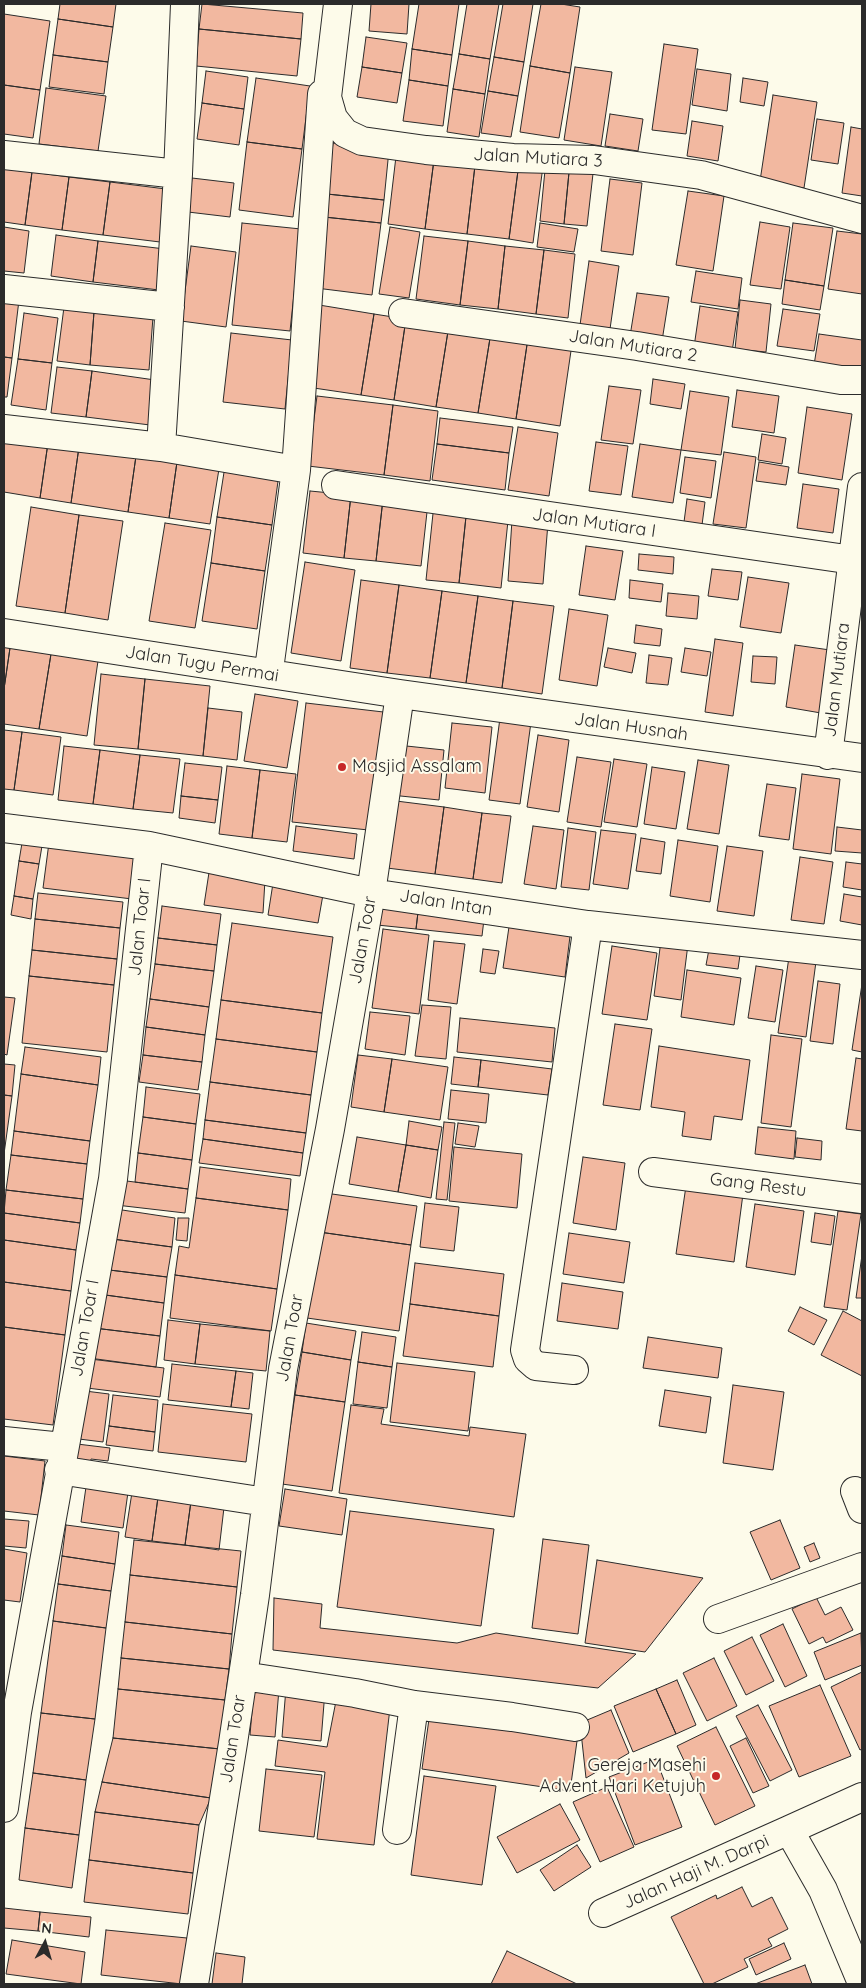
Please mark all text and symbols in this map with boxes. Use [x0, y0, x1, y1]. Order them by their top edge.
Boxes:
street label: Jalan Mutiara 3 [473, 144, 603, 172]
street label: Jalan Mutiara 2 [567, 325, 699, 367]
street label: Jalan Mutiara I [531, 504, 657, 542]
street label: Jalan Mutiara [819, 622, 855, 738]
street label: Jalan Tugu Permai [124, 641, 280, 687]
street label: Jalan Husnah [573, 708, 689, 746]
place label: Masjid Assalam [352, 756, 482, 778]
marker: Masjid Assalam [336, 761, 348, 773]
street label: Jalan Toar I [124, 877, 156, 977]
street label: Jalan Intan [398, 885, 494, 921]
street label: Jalan Toar [345, 894, 381, 986]
street label: Gang Restu [708, 1168, 808, 1202]
street label: Jalan Toar I [66, 1278, 104, 1378]
street label: Jalan Toar [272, 1292, 308, 1384]
street label: Jalan Toar [215, 1693, 251, 1785]
place label: Gereja Masehi Advent Hari Ketujuh [539, 1755, 706, 1798]
marker: Gereja Masehi Advent Hari Ketujuh [710, 1770, 722, 1782]
street label: Jalan Haji M. Darpi [620, 1830, 772, 1914]
north arrow [20, 1918, 70, 1968]
text: N [40, 1919, 53, 1938]

